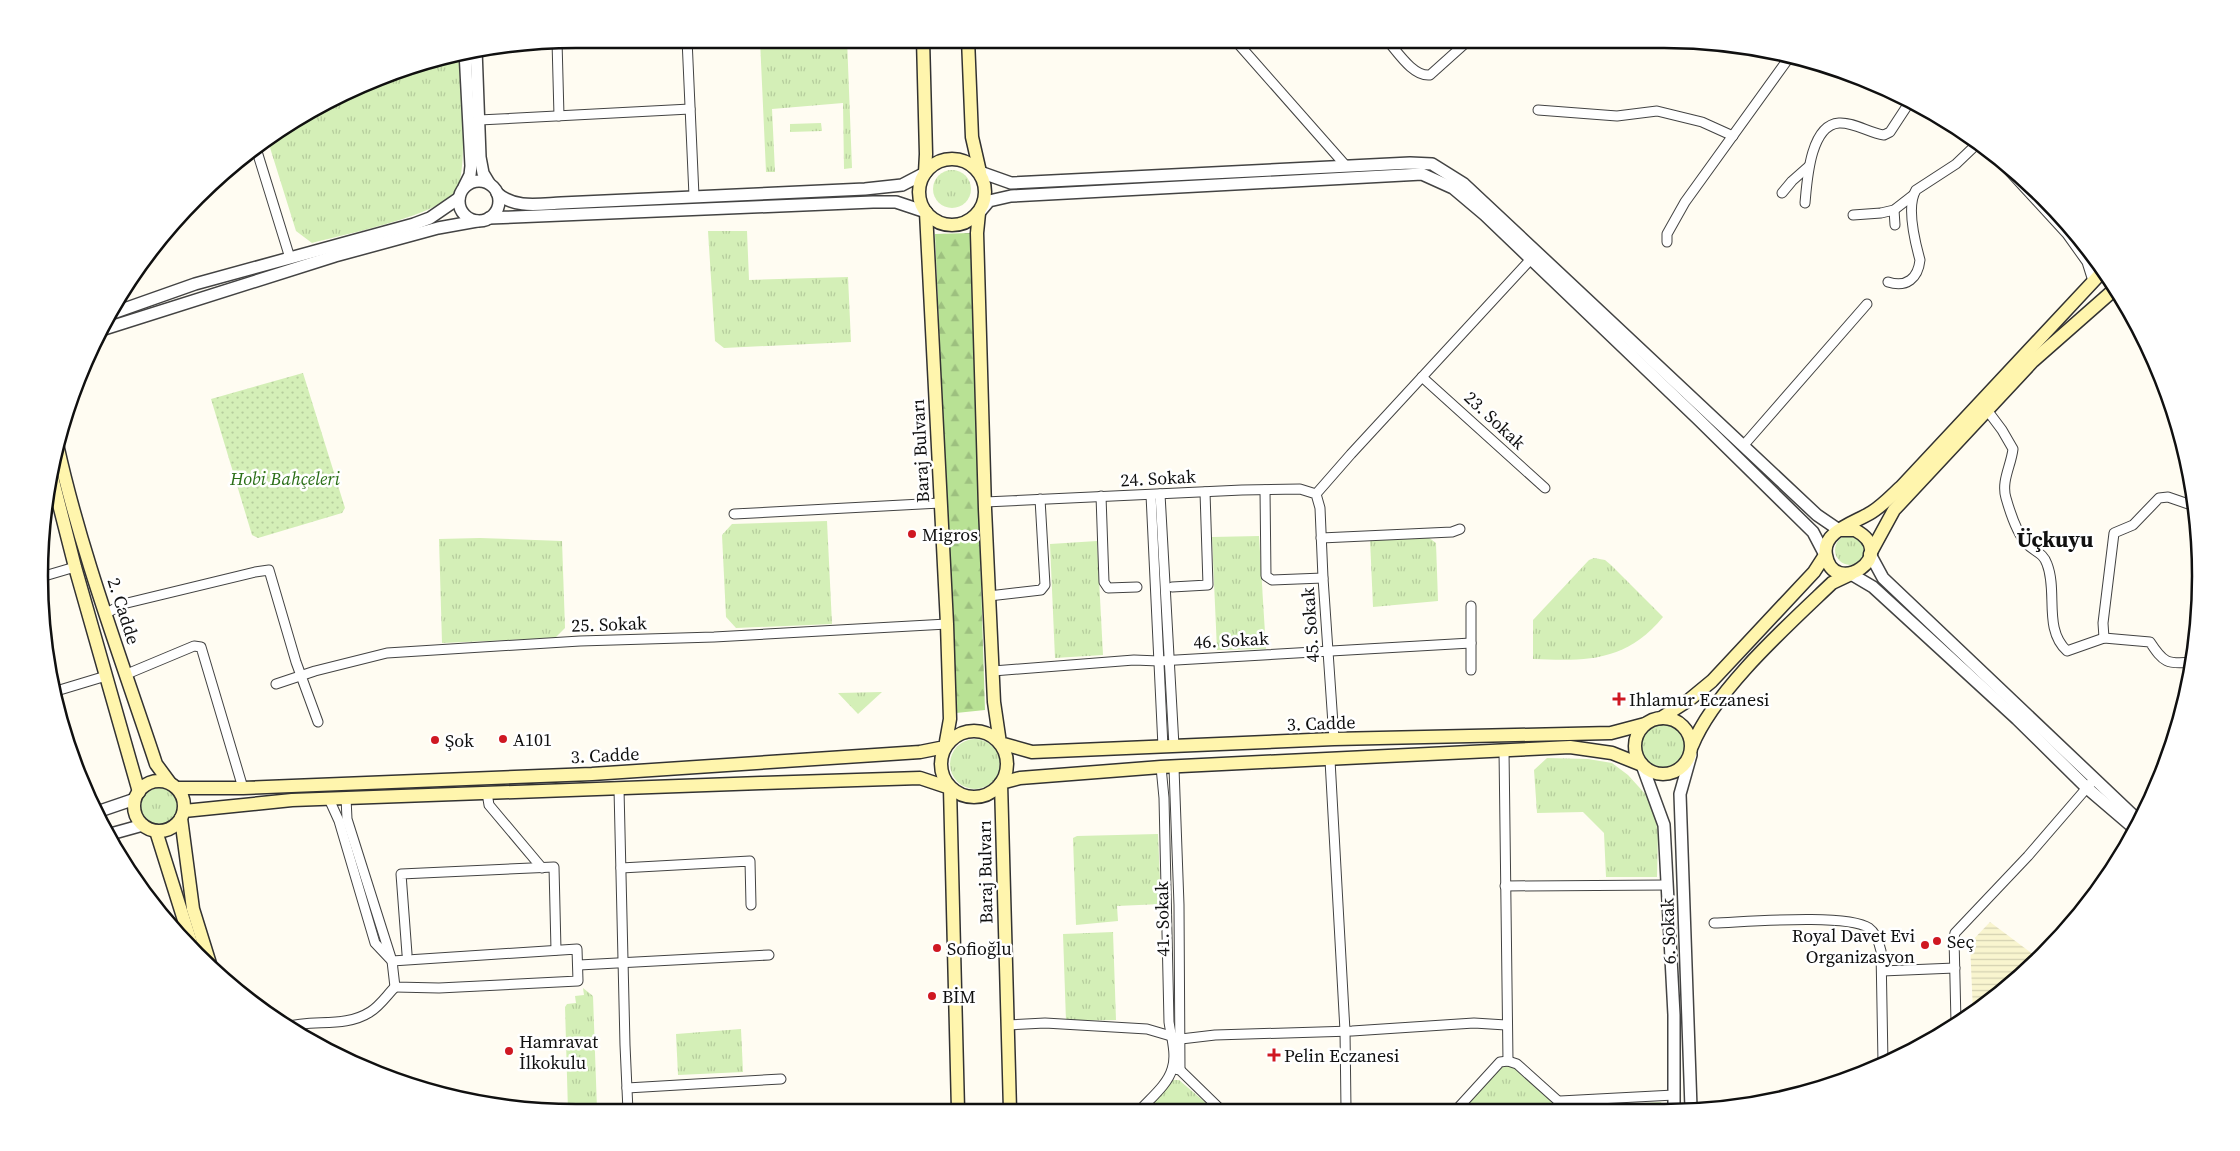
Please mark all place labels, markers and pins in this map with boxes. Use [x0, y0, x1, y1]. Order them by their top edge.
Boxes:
place label: Migros [922, 522, 978, 547]
marker: Migros [906, 528, 918, 540]
place label: Ihlamur Eczanesi [1629, 687, 1769, 712]
marker: Ihlamur Eczanesi [1613, 693, 1625, 705]
place label: A101 [513, 727, 552, 752]
place label: Şok [445, 728, 474, 753]
marker: A101 [497, 733, 509, 745]
marker: Şok [429, 734, 441, 746]
place label: Royal Davet Evi Organizasyon [1792, 923, 1915, 969]
place label: Seç [1947, 929, 1974, 954]
marker: Seç [1931, 935, 1943, 947]
place label: Sofioğlu [947, 936, 1012, 961]
marker: Royal Davet Evi Organizasyon [1919, 939, 1931, 951]
marker: Sofioğlu [931, 942, 943, 954]
place label: BİM [942, 984, 976, 1009]
marker: BİM [926, 990, 938, 1002]
place label: Hamravat İlkokulu [519, 1029, 598, 1075]
place label: Pelin Eczanesi [1284, 1043, 1399, 1068]
marker: Hamravat İlkokulu [503, 1045, 515, 1057]
marker: Pelin Eczanesi [1268, 1049, 1280, 1061]

